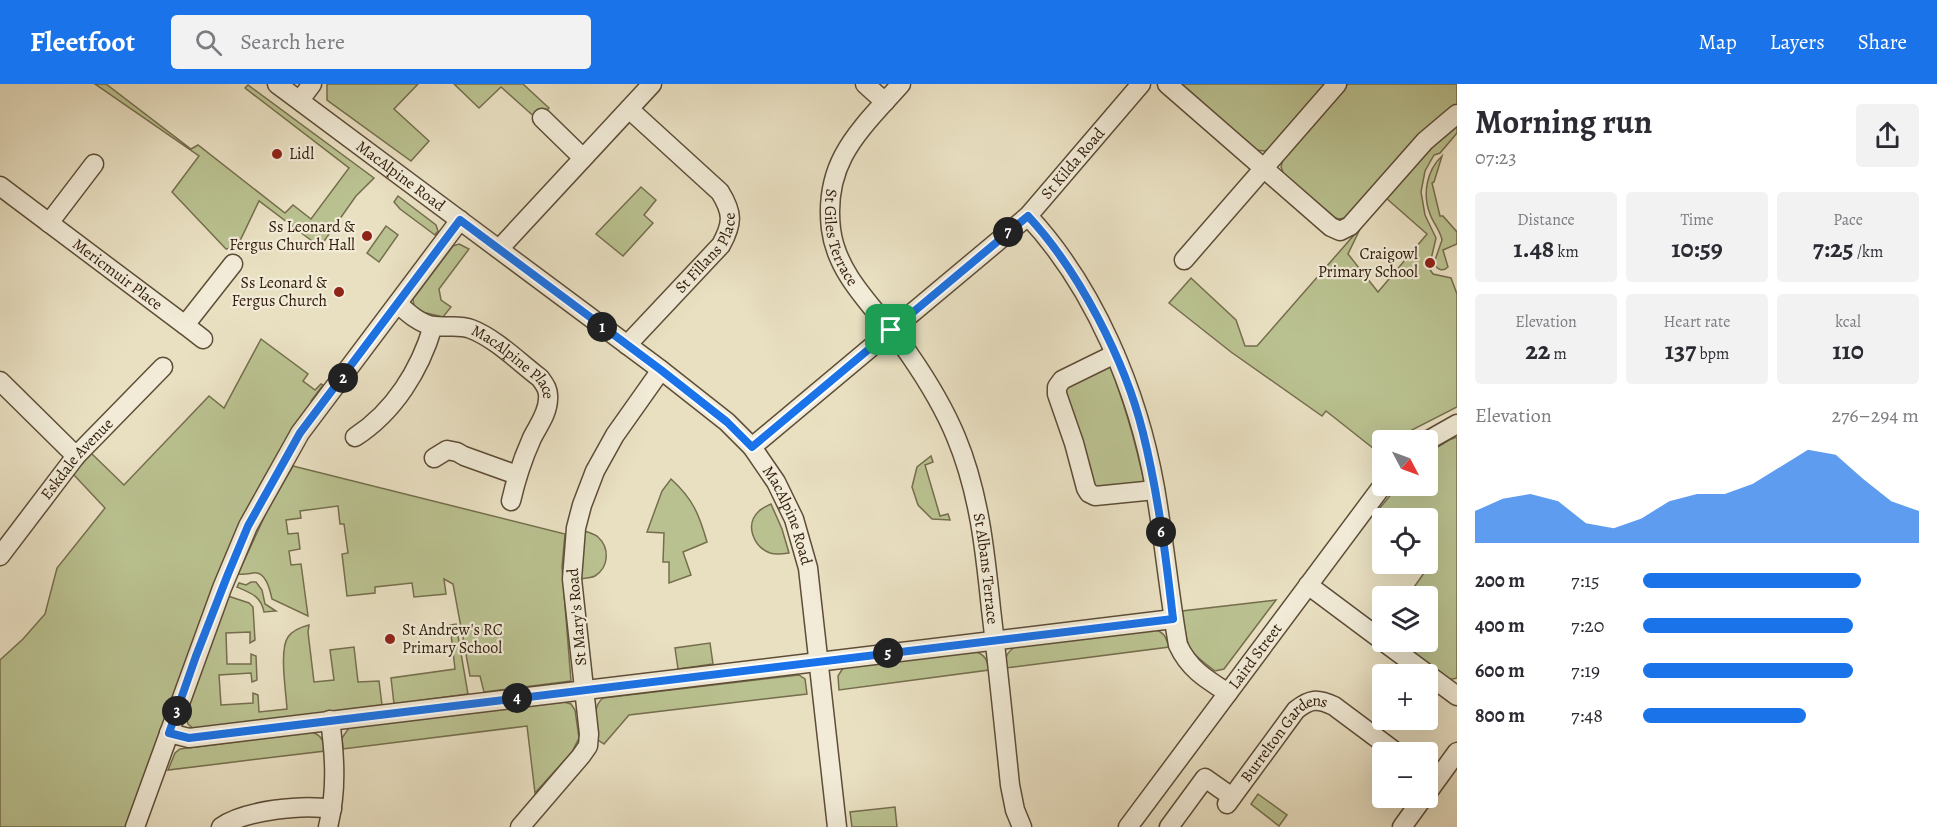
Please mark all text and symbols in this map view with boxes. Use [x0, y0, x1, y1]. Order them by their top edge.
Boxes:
search box [171, 15, 591, 69]
text: Fleetfoot [30, 23, 135, 61]
icon: search [192, 26, 225, 59]
text: Search here [240, 27, 345, 57]
text: Map [1698, 28, 1737, 56]
text: Layers [1770, 28, 1825, 56]
text: Share [1858, 28, 1907, 56]
text: Morning run [1475, 99, 1652, 144]
button: share [1856, 104, 1919, 167]
street label: St Kilda Road [1036, 123, 1110, 204]
street label: MacAlpine Road [351, 135, 450, 217]
place label: Lidl [289, 143, 314, 165]
text: 07:23 [1475, 144, 1517, 171]
marker: Lidl [270, 147, 284, 161]
street label: St Giles Terrace [819, 187, 863, 291]
text: Distance [1517, 209, 1575, 231]
text: Time [1680, 209, 1714, 231]
text: Pace [1833, 209, 1863, 231]
street label: St Fillans Place [670, 212, 741, 298]
place label: Ss Leonard & Fergus Church Hall [229, 216, 356, 256]
pin: 7 [993, 217, 1023, 247]
text: 7 [1005, 221, 1011, 243]
marker: Ss Leonard & Fergus Church Hall [360, 229, 374, 243]
text: 1.48 [1513, 231, 1554, 266]
text: 10:59 [1671, 231, 1723, 266]
text: 7:25 [1813, 231, 1854, 266]
street label: Mericmuir Place [68, 233, 167, 315]
text: km [1554, 241, 1579, 263]
text: /km [1854, 241, 1883, 263]
place label: Craigowl Primary School [1318, 243, 1418, 283]
marker: Craigowl Primary School [1423, 256, 1437, 270]
place label: Ss Leonard & Fergus Church [231, 272, 328, 312]
marker: Ss Leonard & Fergus Church [332, 285, 346, 299]
pin [865, 304, 916, 355]
text: Elevation [1515, 311, 1577, 333]
text: Heart rate [1664, 311, 1730, 333]
text: kcal [1835, 311, 1861, 333]
pin: 1 [587, 312, 617, 342]
icon: arrive [874, 313, 907, 346]
text: 1 [599, 316, 605, 338]
street label: MacAlpine Place [468, 319, 559, 399]
text: 22 [1525, 333, 1550, 368]
text: 137 [1665, 333, 1696, 368]
text: 110 [1832, 333, 1864, 368]
text: m [1550, 343, 1567, 365]
text: bpm [1696, 343, 1729, 365]
pin: 2 [328, 363, 358, 393]
text: 2 [339, 367, 347, 389]
text: Elevation [1475, 402, 1552, 429]
text: 276–294 m [1831, 402, 1919, 429]
street label: Eskdale Avenue [36, 413, 118, 504]
north arrow [1372, 430, 1438, 496]
map controls [1372, 430, 1438, 808]
street label: MacAlpine Road [757, 461, 818, 568]
button: locate [1372, 508, 1438, 574]
street label: St Albans Terrace [968, 511, 1004, 626]
pin: 6 [1146, 517, 1176, 547]
text: 6 [1157, 521, 1165, 543]
street label: St Mary's Road [562, 567, 592, 667]
text: 200 m [1475, 567, 1525, 594]
text: 7:15 [1571, 567, 1600, 594]
button: layers [1372, 586, 1438, 652]
text: 400 m [1475, 612, 1525, 639]
text: 7:20 [1571, 612, 1604, 639]
place label: St Andrew's RC Primary School [402, 619, 503, 659]
street label: Laird Street [1223, 619, 1287, 694]
marker: St Andrew's RC Primary School [383, 632, 397, 646]
pin: 5 [873, 638, 903, 668]
text: 5 [885, 642, 891, 664]
text: 600 m [1475, 657, 1525, 684]
text: 7:19 [1571, 657, 1600, 684]
button: + [1372, 664, 1438, 730]
pin: 4 [502, 683, 532, 713]
text: 4 [513, 687, 521, 709]
street label: Burrelton Gardens [1235, 690, 1331, 787]
pin: 3 [162, 696, 192, 726]
text: 3 [174, 700, 180, 722]
text: 800 m [1475, 702, 1525, 729]
text: 7:48 [1571, 702, 1603, 729]
button: − [1372, 742, 1438, 808]

